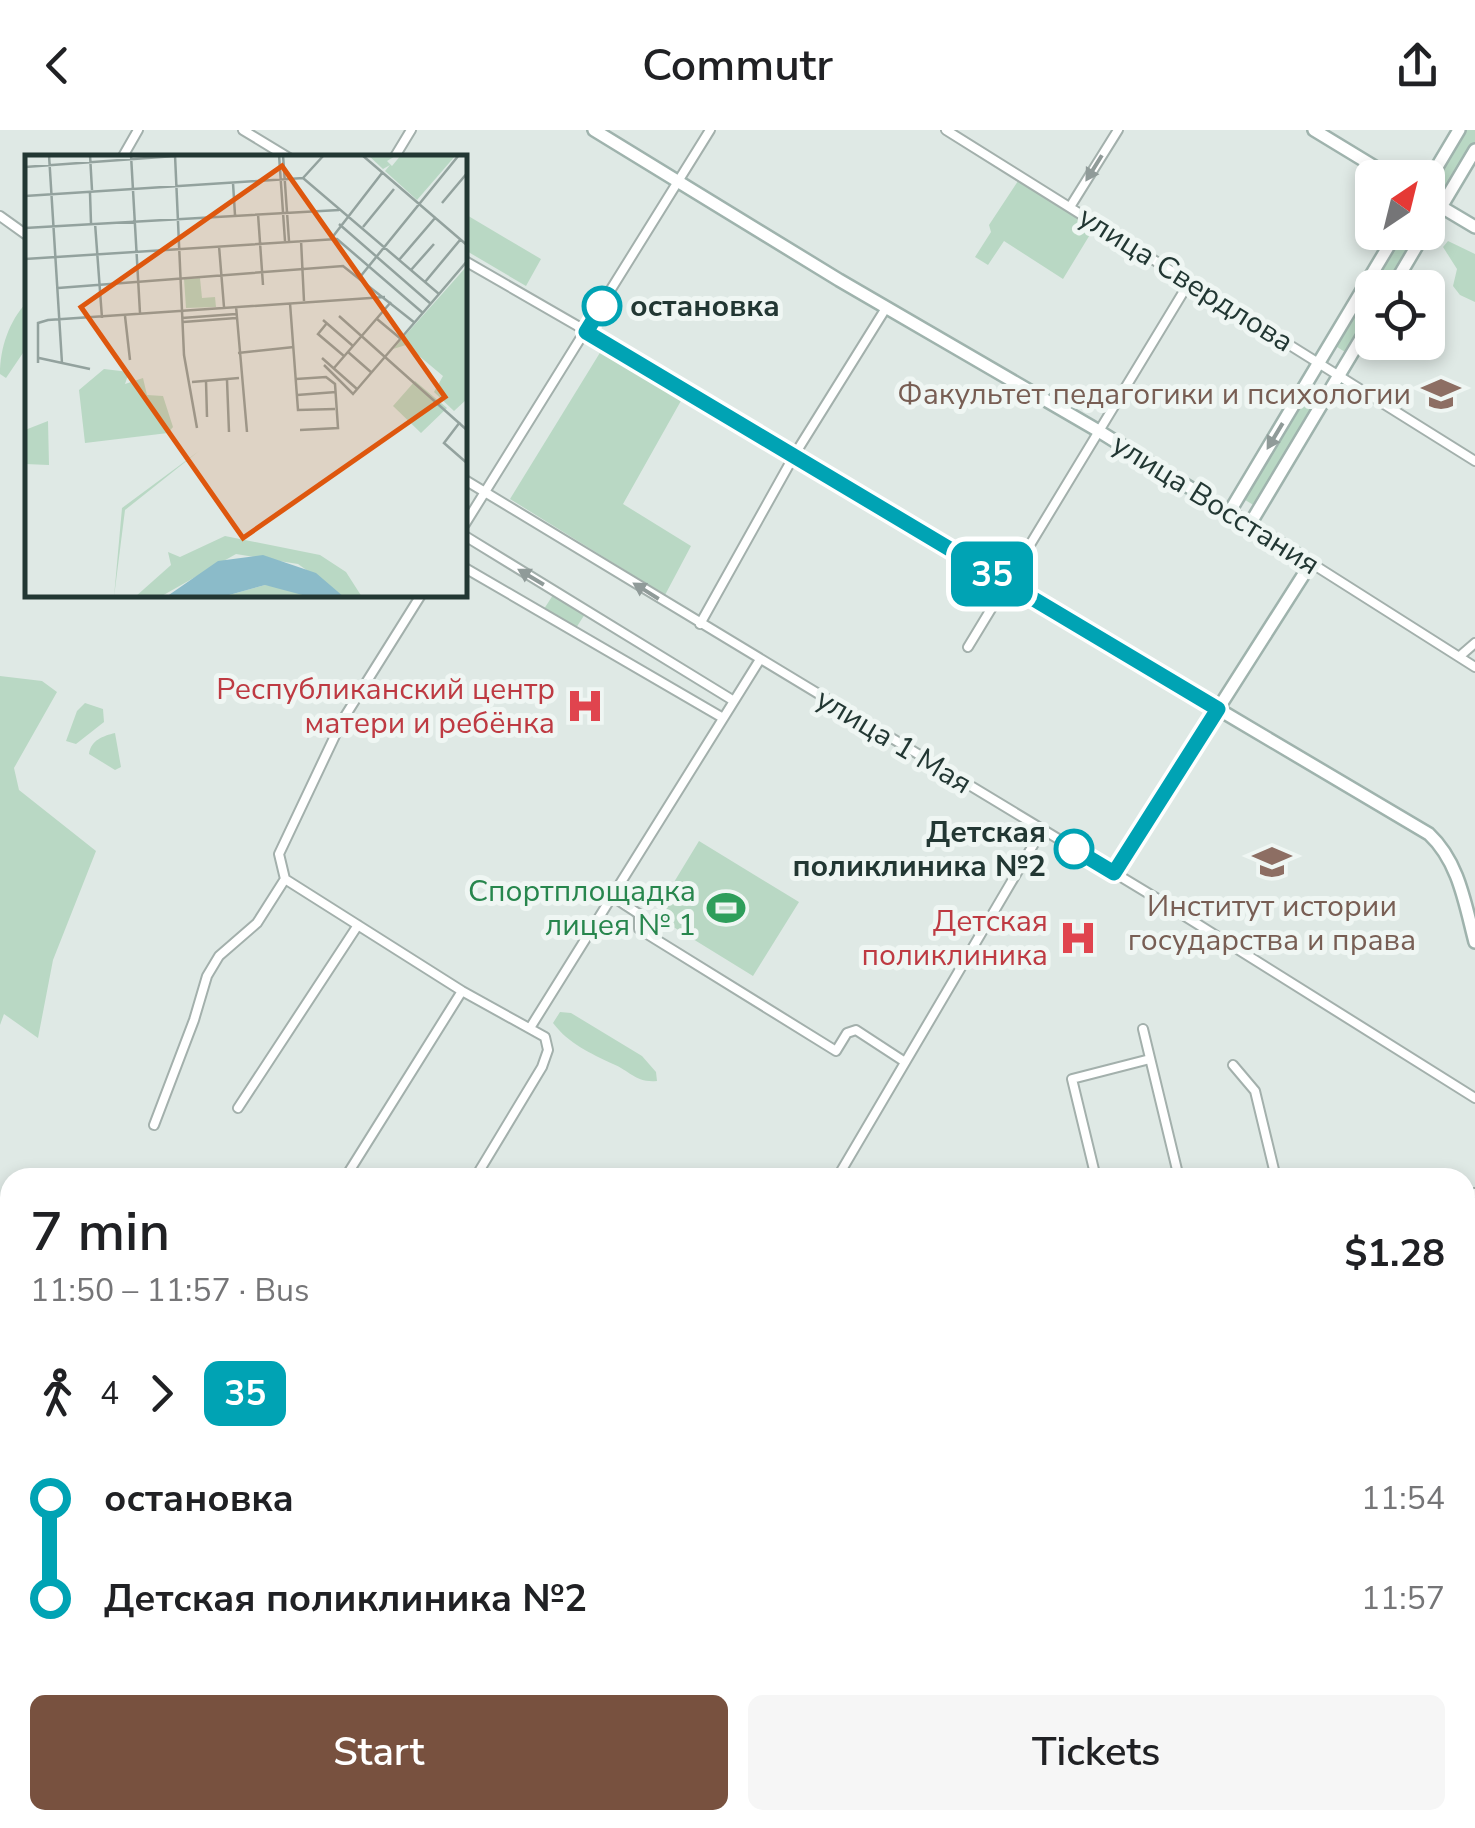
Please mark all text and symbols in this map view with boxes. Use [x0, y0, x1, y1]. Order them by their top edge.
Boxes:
text: Commutr [642, 35, 833, 96]
icon: back [30, 38, 85, 93]
icon: share [1390, 38, 1445, 93]
inset map [25, 155, 468, 598]
one-way arrow [1085, 155, 1104, 182]
north arrow [1355, 160, 1445, 250]
map controls [1355, 160, 1445, 360]
street label: улица Свердлова [1070, 197, 1301, 362]
button: locate [1355, 270, 1445, 360]
place label: остановка [630, 286, 780, 327]
marker: остановка [583, 287, 621, 325]
school or university icon: Факультет педагогики и психологии [1420, 373, 1462, 415]
place label: Факультет педагогики и психологии [897, 374, 1411, 415]
one-way arrow [1267, 422, 1284, 450]
street label: улица Восстания [1104, 424, 1327, 585]
line badge: 35 [947, 542, 1037, 606]
text: 35 [971, 551, 1013, 598]
one-way arrow [517, 569, 545, 586]
one-way arrow [633, 582, 660, 601]
place label: Республиканский центр матери и ребёнка [216, 669, 555, 744]
street label: улица 1 Мая [808, 679, 979, 804]
hospital icon: Республиканский центр матери и ребёнка [564, 685, 606, 727]
place label: Детская поликлиника №2 [792, 812, 1046, 887]
marker: Детская поликлиника №2 [1055, 830, 1093, 868]
school or university icon: Институт истории государства и права [1251, 841, 1293, 883]
place label: Спортплощадка лицея № 1 [468, 871, 696, 946]
place label: Институт истории государства и права [1128, 886, 1416, 961]
sports icon: Спортплощадка лицея № 1 [705, 887, 747, 929]
place label: Детская поликлиника [861, 901, 1048, 976]
hospital icon: Детская поликлиника [1057, 917, 1099, 959]
text: 7 min [30, 1194, 170, 1269]
text: $1.28 [1344, 1228, 1445, 1279]
text: 11:50 – 11:57 · Bus [30, 1269, 309, 1312]
icon: walk [30, 1366, 85, 1421]
icon: forward [134, 1366, 189, 1421]
text: 35 [224, 1370, 266, 1417]
text: 4 [100, 1372, 119, 1415]
text: остановка [104, 1473, 294, 1524]
text: 11:54 [1361, 1477, 1445, 1520]
text: Детская поликлиника №2 [104, 1573, 587, 1624]
text: 11:57 [1361, 1577, 1445, 1620]
button: Start [30, 1695, 728, 1810]
button: Tickets [748, 1695, 1445, 1810]

